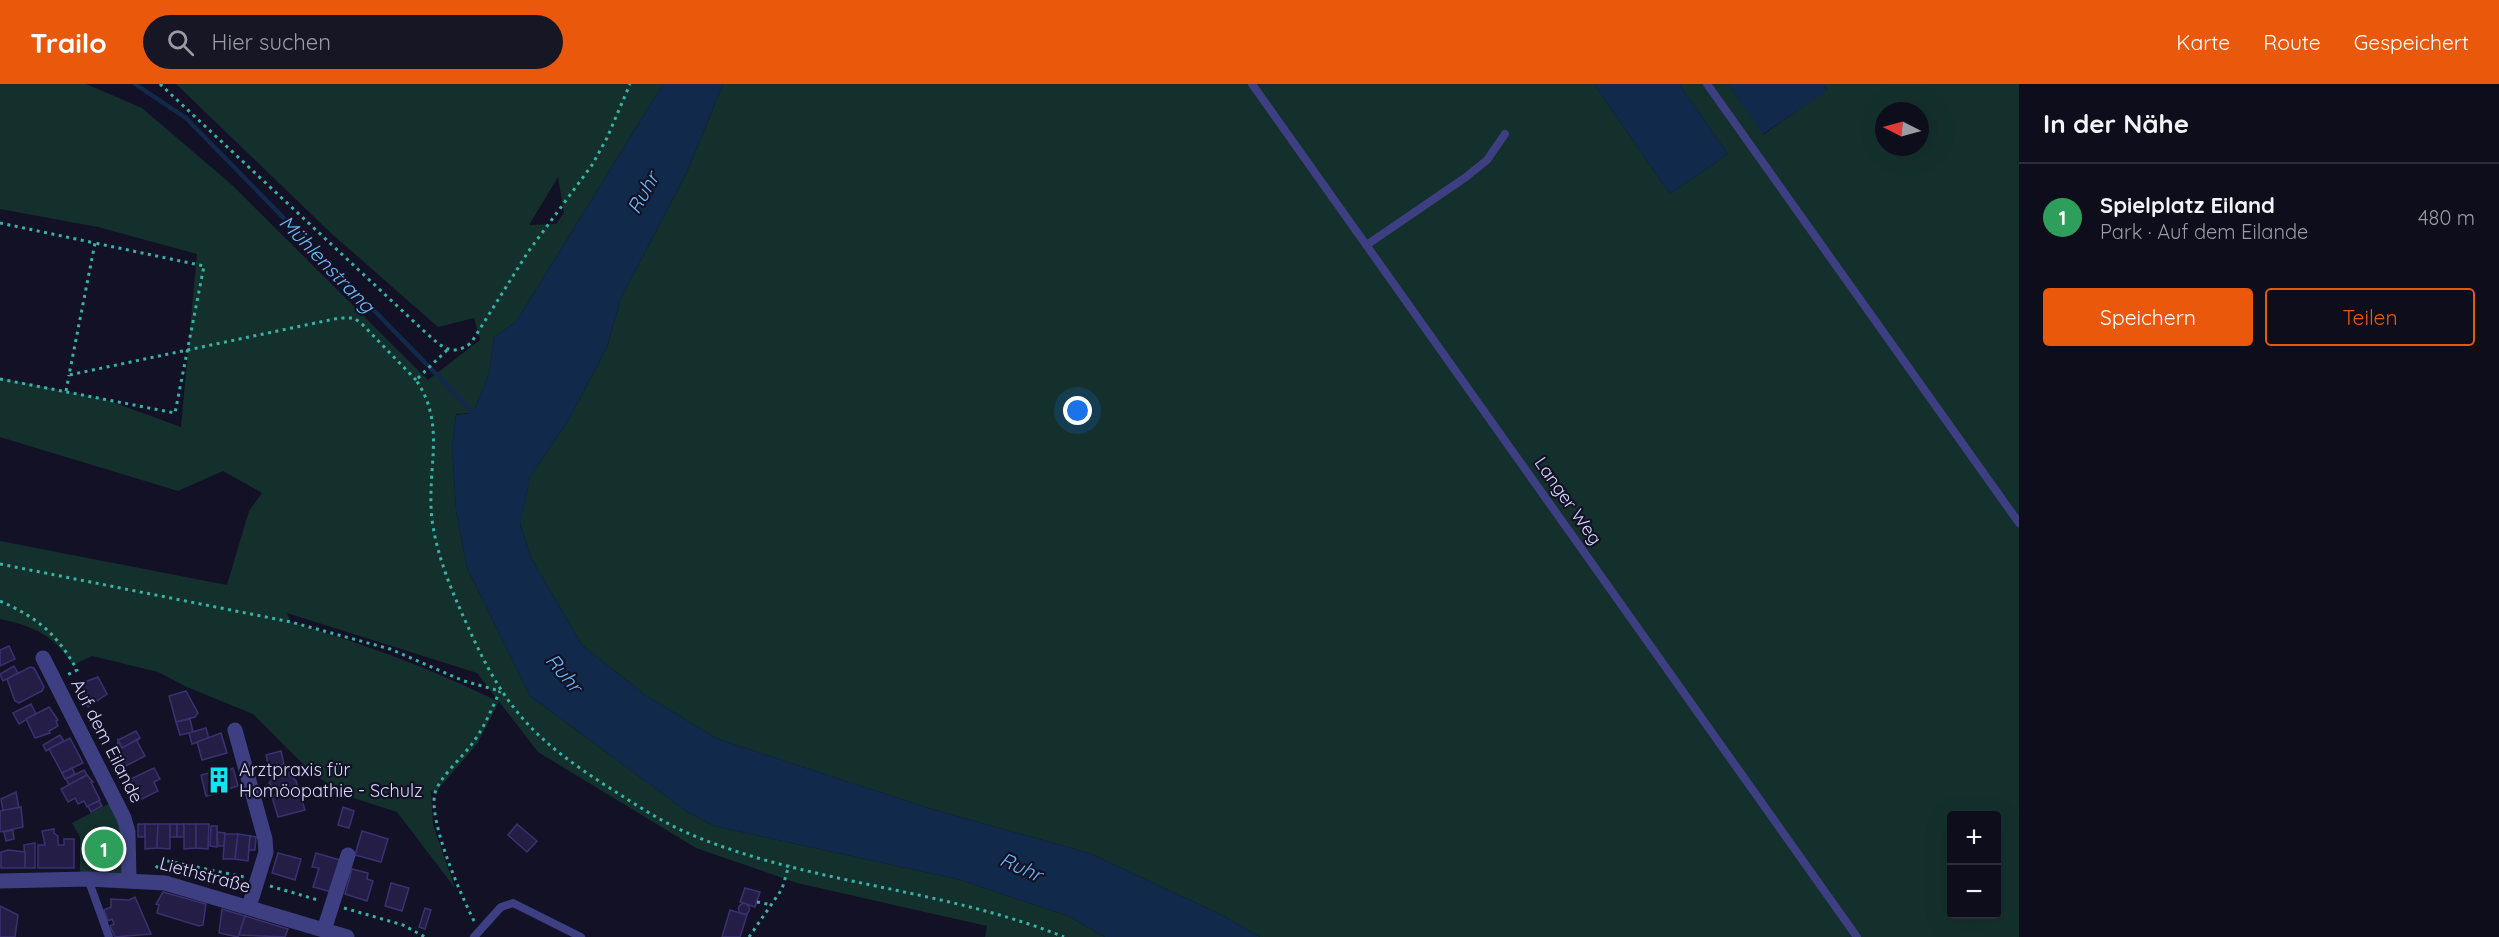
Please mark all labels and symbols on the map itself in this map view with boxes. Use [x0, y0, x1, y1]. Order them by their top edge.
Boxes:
north arrow [1875, 102, 1929, 156]
water label: Ruhr [621, 166, 665, 218]
water label: Mühlenstrang [274, 210, 381, 319]
your location [1063, 396, 1092, 425]
street label: Langer Weg [1530, 452, 1607, 549]
water label: Ruhr [541, 648, 589, 699]
street label: Auf dem Eilande [66, 675, 149, 807]
place label: Arztpraxis für Homöopathie - Schulz [239, 758, 423, 802]
building icon: Arztpraxis für Homöopathie - Schulz [204, 765, 234, 795]
pin: 1 [84, 826, 124, 872]
water label: Ruhr [996, 846, 1048, 888]
street label: Liethstraße [157, 851, 253, 898]

